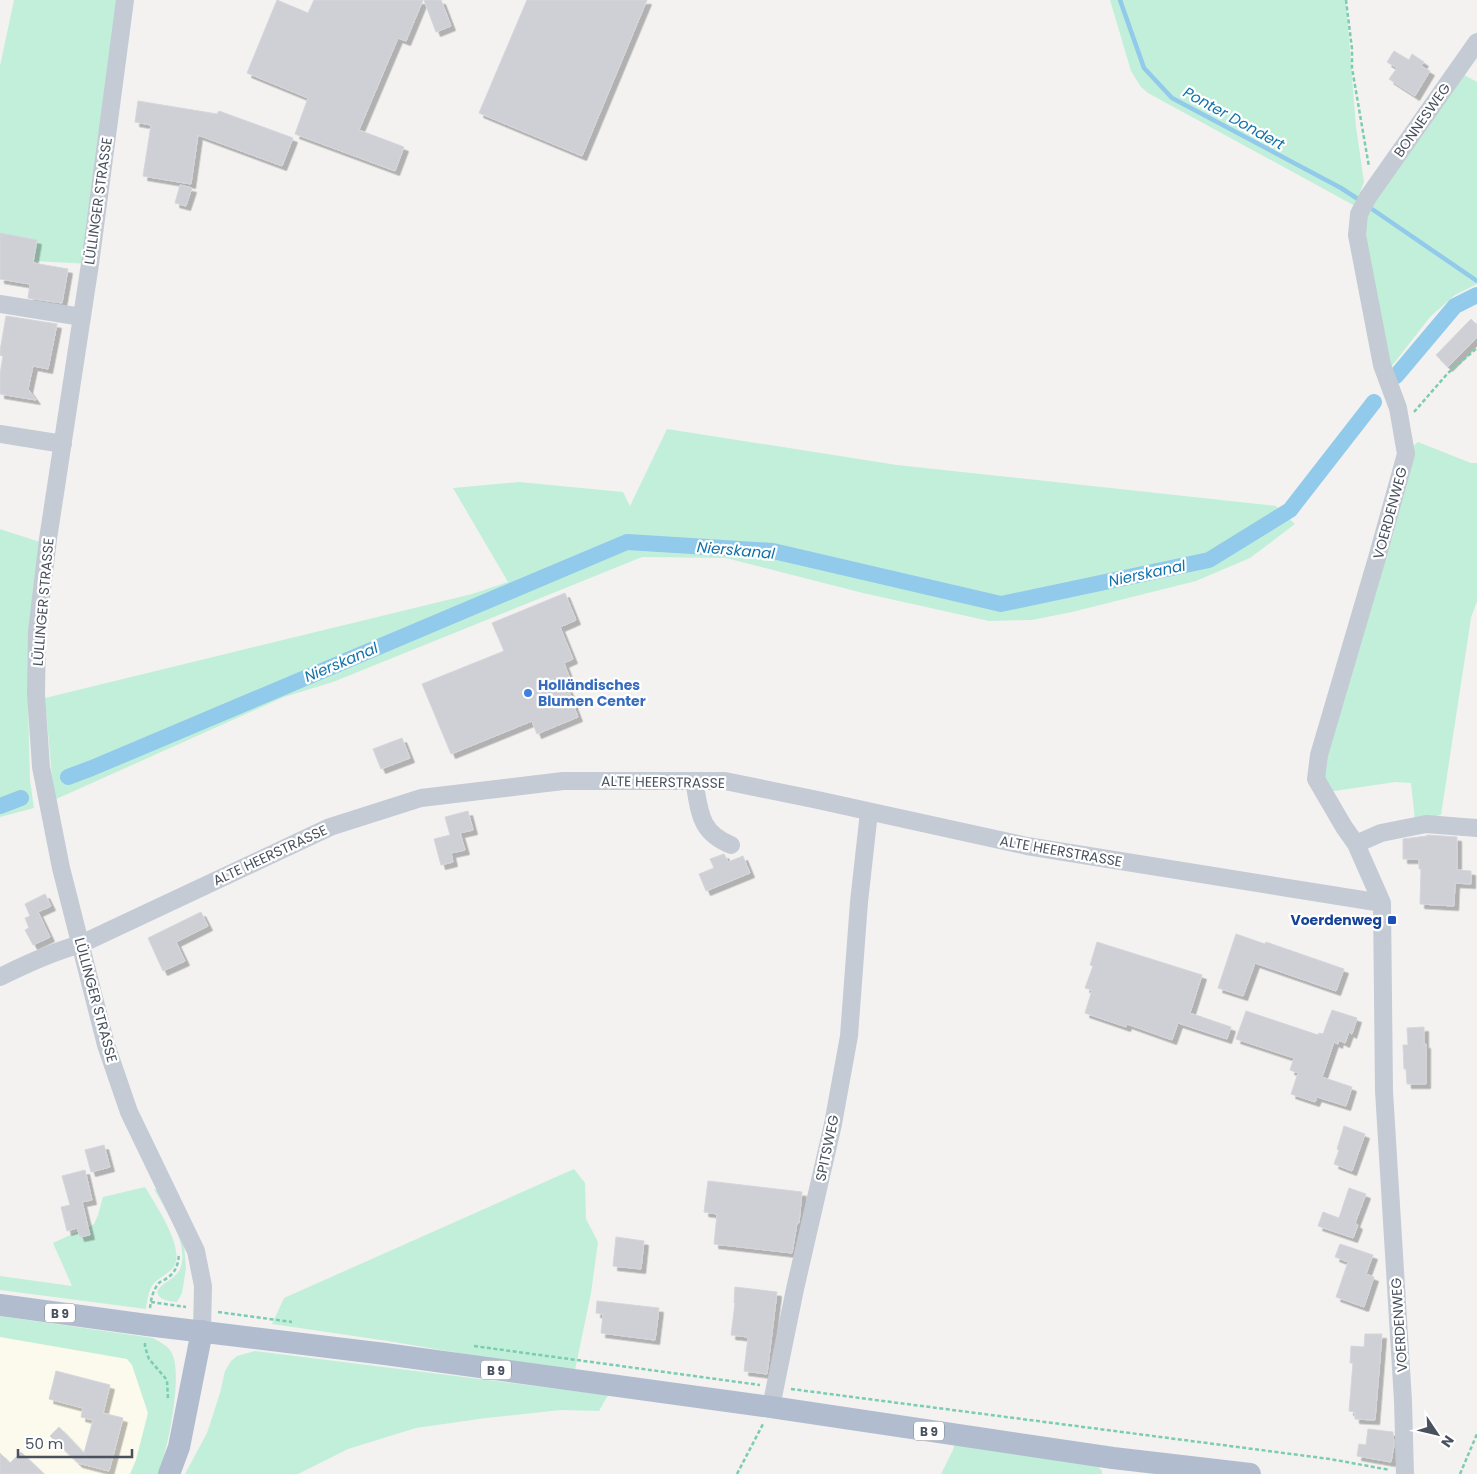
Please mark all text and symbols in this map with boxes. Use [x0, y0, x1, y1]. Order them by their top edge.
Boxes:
street label: BONNESWEG [1389, 79, 1455, 161]
water label: Ponter Dondert [1179, 81, 1289, 155]
street label: LÜLLINGER STRASSE [79, 136, 117, 266]
street label: VOERDENWEG [1368, 465, 1412, 561]
water label: Nierskanal [696, 536, 776, 564]
street label: LÜLLINGER STRASSE [27, 537, 59, 667]
water label: Nierskanal [1107, 555, 1188, 591]
water label: Nierskanal [301, 637, 381, 687]
place label: Holländisches Blumen Center [538, 675, 646, 711]
marker: Holländisches Blumen Center [522, 687, 534, 699]
street label: ALTE HEERSTRASSE [601, 771, 725, 793]
street label: ALTE HEERSTRASSE [210, 820, 330, 890]
street label: ALTE HEERSTRASSE [998, 830, 1124, 872]
place label: Voerdenweg [1290, 910, 1382, 930]
marker: Voerdenweg [1386, 914, 1398, 926]
street label: LÜLLINGER STRASSE [70, 935, 122, 1065]
street label: SPITSWEG [810, 1113, 844, 1183]
street label: VOERDENWEG [1386, 1277, 1412, 1373]
road number: B 9 [45, 1304, 75, 1322]
road number: B 9 [481, 1360, 511, 1380]
north arrow [1412, 1409, 1462, 1459]
road number: B 9 [914, 1422, 944, 1440]
scale bar [18, 1426, 131, 1458]
text: N [1436, 1431, 1459, 1452]
text: 50 m [25, 1433, 63, 1454]

